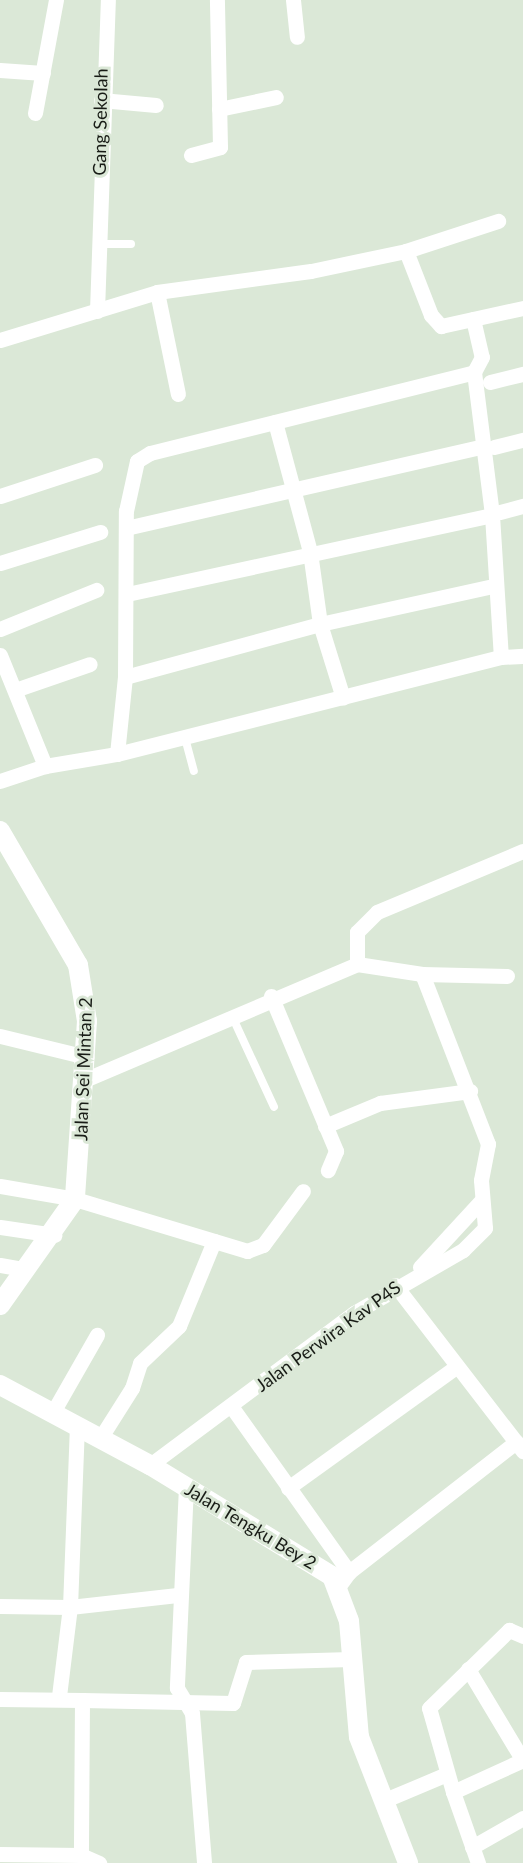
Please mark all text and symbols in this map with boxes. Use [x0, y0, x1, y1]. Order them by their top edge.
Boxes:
street label: Gang Sekolah [88, 68, 112, 176]
street label: Jalan Sei Mintan 2 [70, 997, 96, 1141]
street label: Jalan Perwira Kav P4S [251, 1276, 405, 1396]
street label: Jalan Tengku Bey 2 [181, 1478, 321, 1574]

